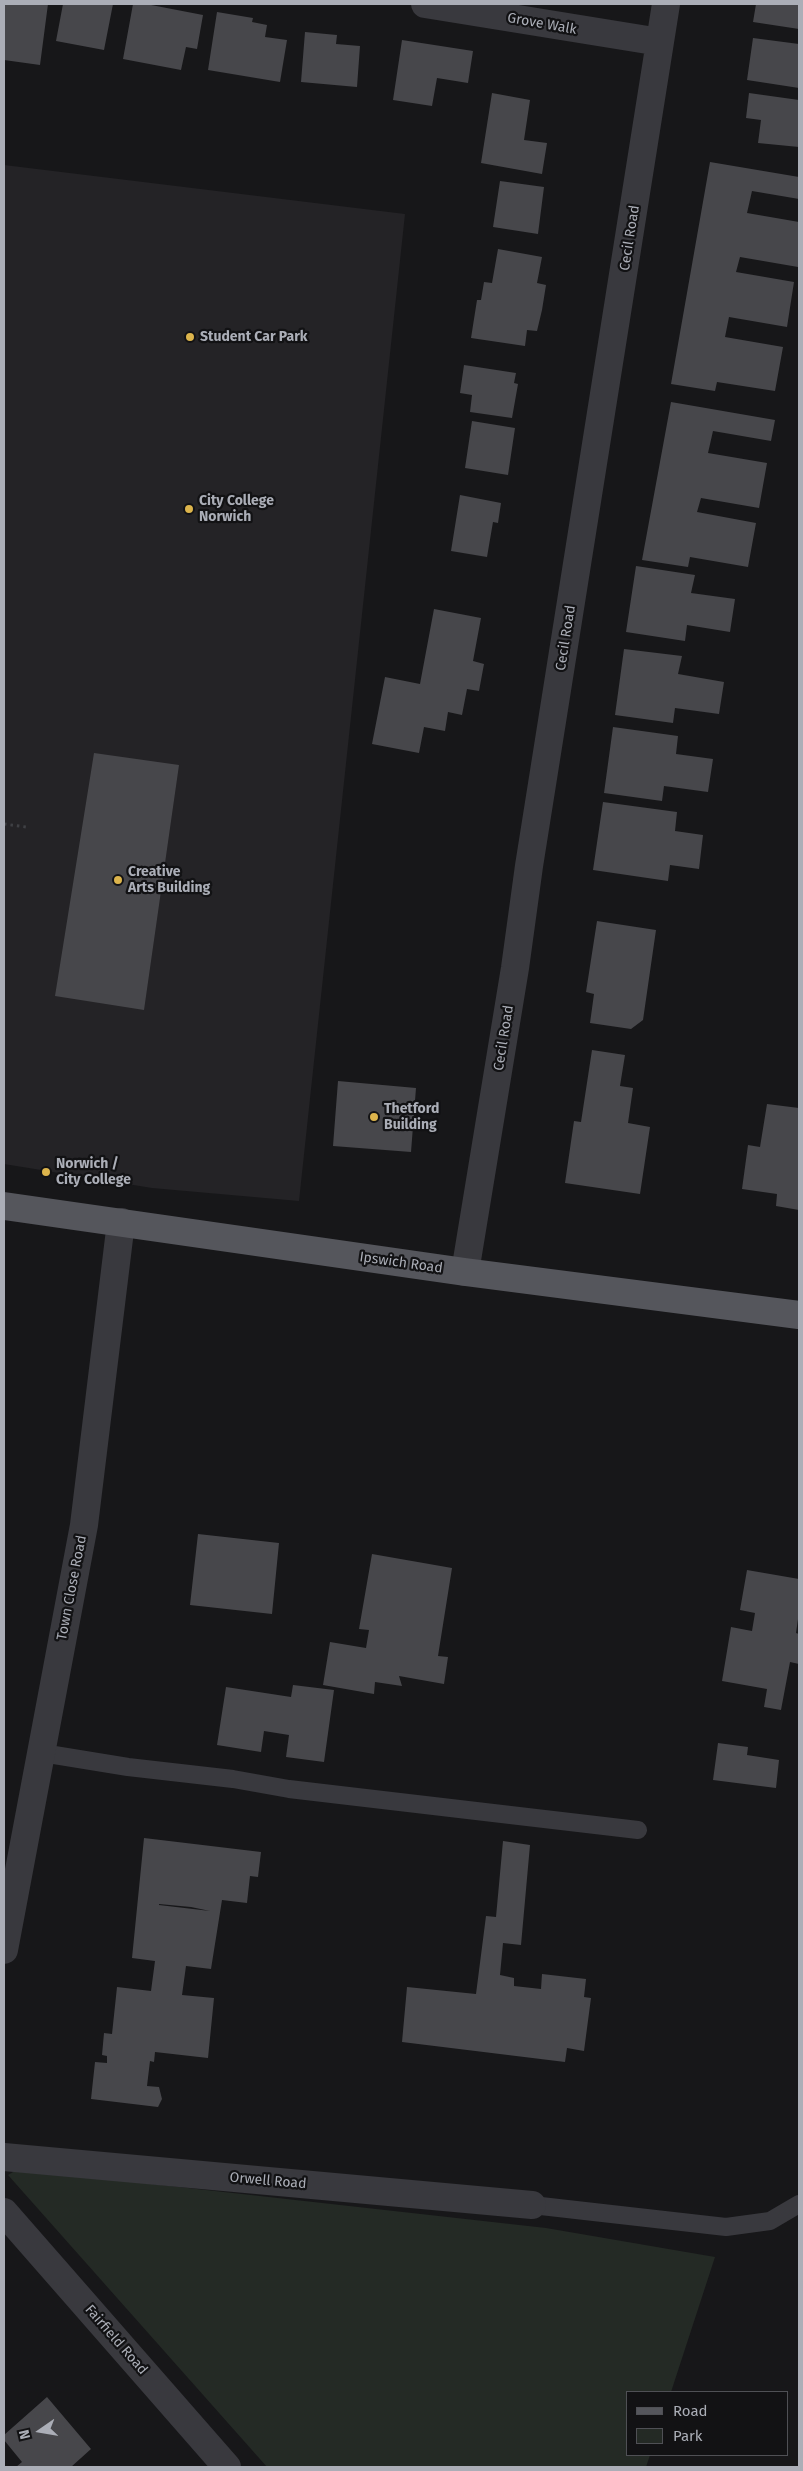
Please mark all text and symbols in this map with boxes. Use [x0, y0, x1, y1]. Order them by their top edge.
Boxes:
street label: Grove Walk [506, 10, 578, 38]
street label: Cecil Road [617, 204, 643, 272]
place label: Student Car Park [200, 329, 308, 345]
marker: Student Car Park [184, 331, 196, 343]
place label: City College Norwich [199, 493, 274, 526]
marker: City College Norwich [183, 503, 195, 515]
street label: Cecil Road [553, 604, 579, 672]
place label: Creative Arts Building [128, 864, 210, 896]
marker: Creative Arts Building [112, 874, 124, 886]
street label: Cecil Road [491, 1004, 517, 1072]
place label: Thetford Building [384, 1101, 439, 1134]
marker: Thetford Building [368, 1111, 380, 1123]
place label: Norwich / City College [56, 1156, 131, 1188]
marker: Norwich / City College [40, 1166, 52, 1178]
street label: Ipswich Road [358, 1249, 444, 1277]
street label: Town Close Road [54, 1534, 90, 1642]
street label: Orwell Road [229, 2169, 307, 2193]
street label: Fairfield Road [81, 2302, 151, 2378]
legend [626, 2391, 788, 2456]
text: Road [673, 2402, 708, 2420]
north arrow [15, 2406, 65, 2456]
text: Park [673, 2427, 703, 2445]
text: N [16, 2428, 34, 2441]

